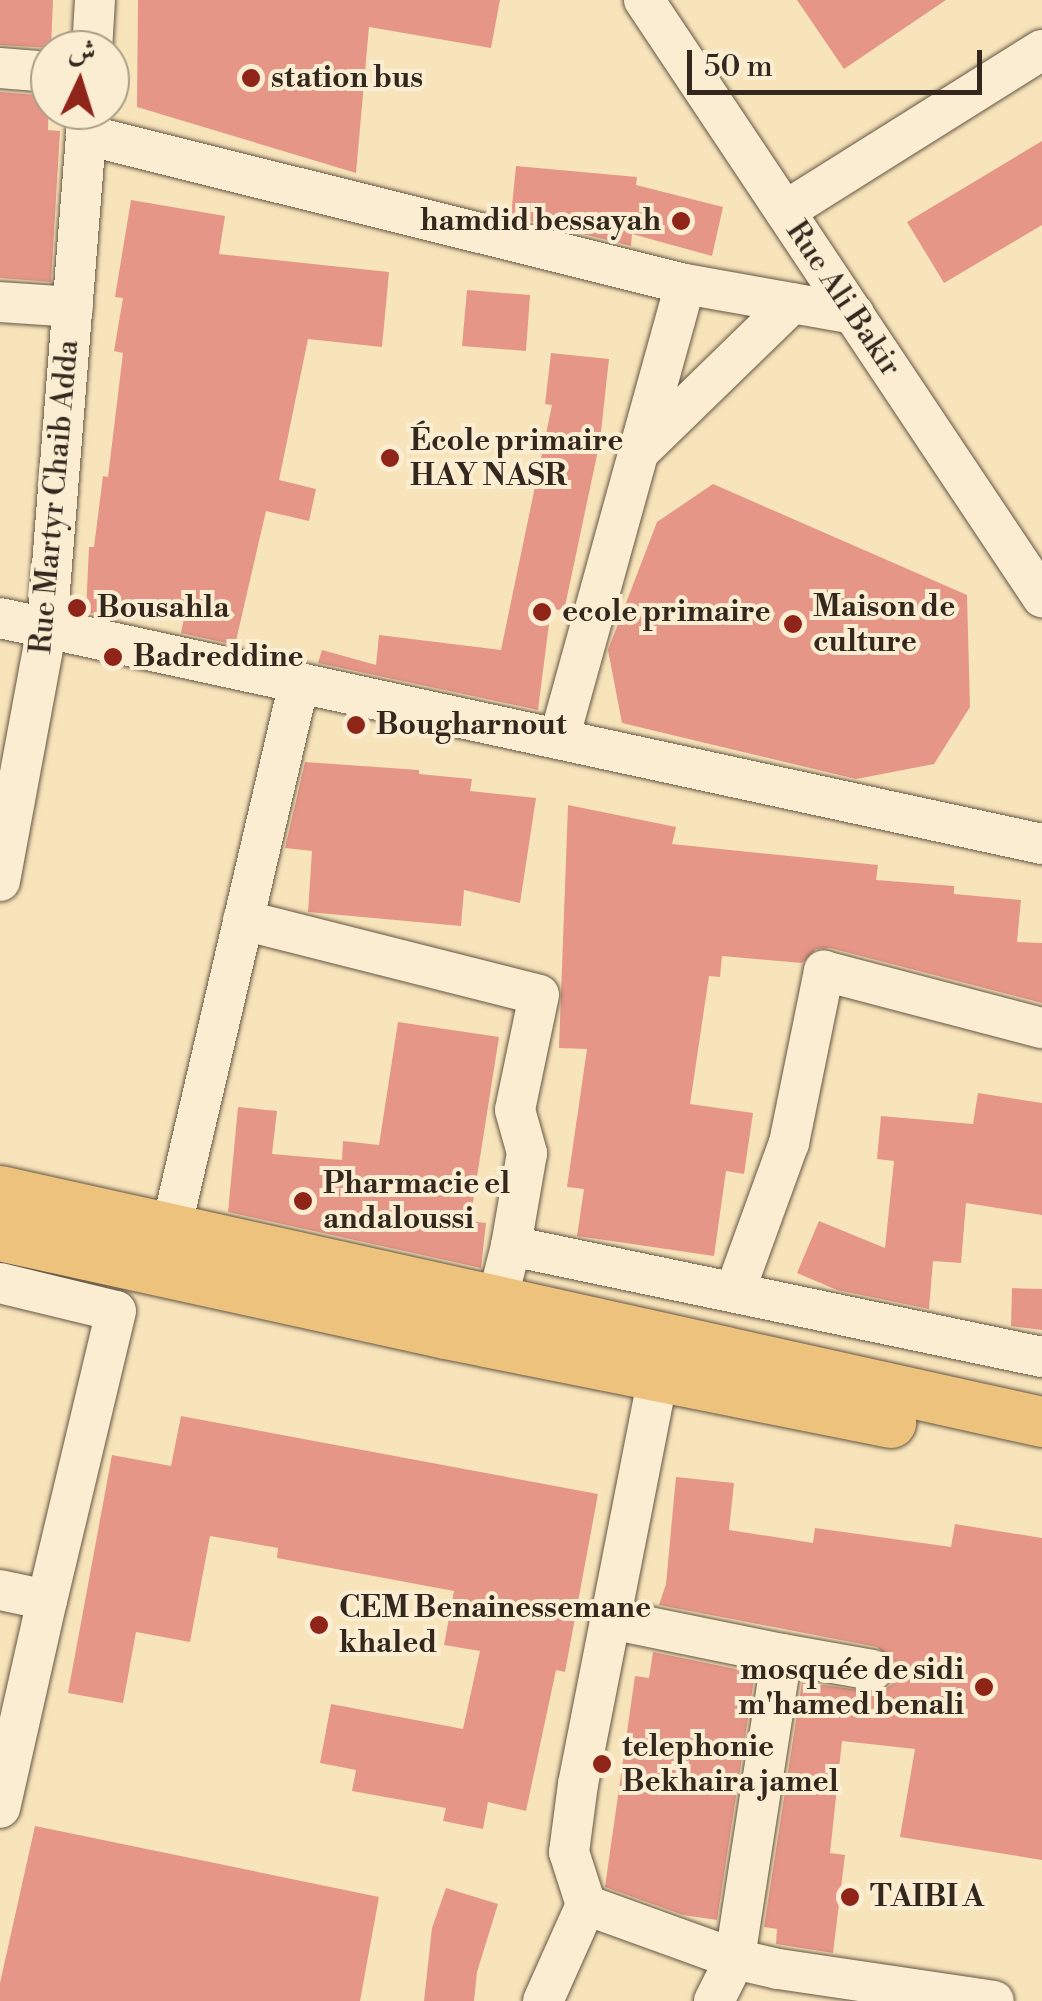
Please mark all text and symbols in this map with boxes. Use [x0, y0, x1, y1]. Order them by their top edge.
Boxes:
north arrow [30, 30, 130, 130]
scale bar [692, 30, 987, 92]
text: ش [67, 33, 97, 70]
text: 50 m [704, 48, 773, 86]
place label: station bus [271, 60, 423, 96]
marker: station bus [240, 67, 262, 89]
place label: hamdid bessayah [420, 203, 661, 239]
marker: hamdid bessayah [670, 210, 692, 232]
street label: Rue Ali Bakir [778, 215, 908, 383]
street label: Rue Martyr Chaib Adda [23, 338, 87, 656]
place label: École primaire HAY NASR [410, 423, 623, 494]
marker: École primaire HAY NASR [379, 447, 401, 469]
place label: Maison de culture [813, 589, 955, 660]
place label: Bousahla [97, 590, 229, 626]
place label: ecole primaire [562, 594, 771, 630]
marker: Bousahla [66, 597, 88, 619]
marker: ecole primaire [531, 601, 553, 623]
marker: Maison de culture [782, 613, 804, 635]
place label: Badreddine [133, 639, 304, 675]
marker: Badreddine [102, 646, 124, 668]
place label: Bougharnout [376, 707, 567, 743]
marker: Bougharnout [345, 714, 367, 736]
place label: Pharmacie el andaloussi [323, 1166, 510, 1236]
marker: Pharmacie el andaloussi [292, 1190, 314, 1212]
place label: CEM Benainessemane khaled [339, 1590, 651, 1660]
marker: CEM Benainessemane khaled [308, 1614, 330, 1636]
place label: mosquée de sidi m'hamed benali [738, 1652, 964, 1722]
marker: mosquée de sidi m'hamed benali [973, 1676, 995, 1698]
place label: telephonie Bekhaira jamel [622, 1729, 839, 1800]
marker: telephonie Bekhaira jamel [591, 1753, 613, 1775]
place label: TAIBI A [870, 1879, 984, 1915]
marker: TAIBI A [839, 1886, 861, 1908]

